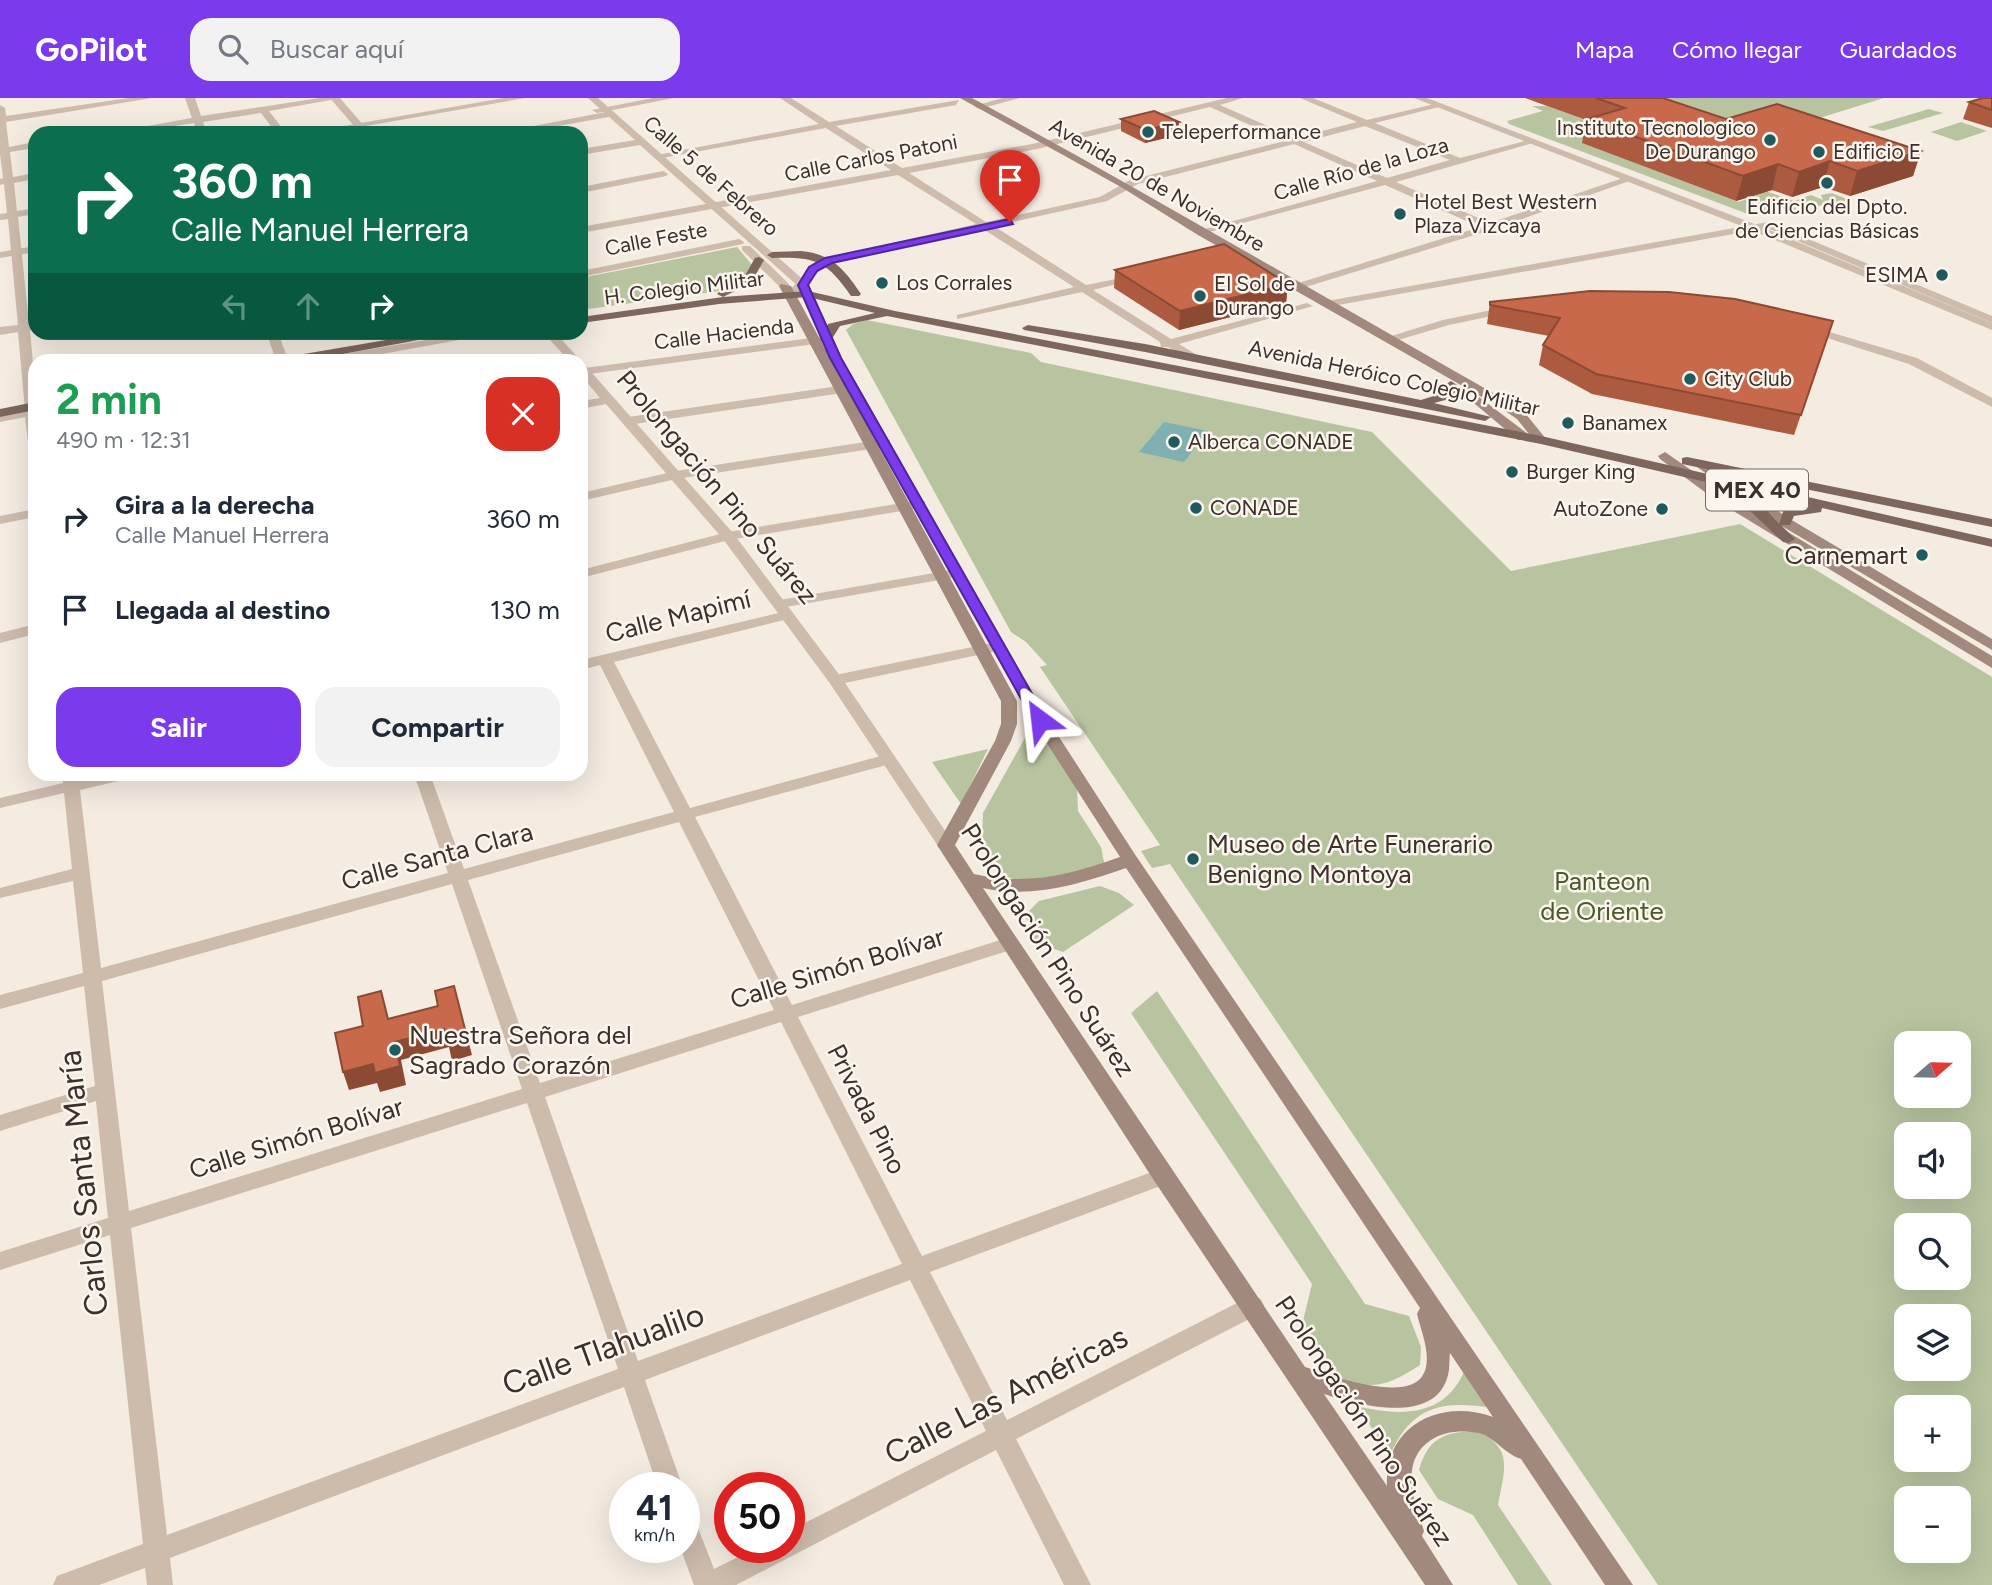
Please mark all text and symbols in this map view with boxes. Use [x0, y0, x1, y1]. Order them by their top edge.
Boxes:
search box [190, 18, 680, 81]
text: GoPilot [35, 30, 148, 69]
icon: search [214, 30, 252, 68]
text: Buscar aquí [270, 33, 404, 65]
text: Mapa [1575, 35, 1634, 64]
text: Cómo llegar [1672, 35, 1802, 64]
text: Guardados [1840, 35, 1957, 64]
street label: Calle 5 de Febrero [639, 110, 784, 241]
street label: Avenida 20 de Noviembre [1045, 113, 1269, 256]
place label: Instituto Tecnologico De Durango [1557, 115, 1756, 164]
place label: Teleperformance [1162, 119, 1321, 144]
marker: Teleperformance [1140, 124, 1156, 140]
street label: Calle Carlos Patoni [782, 128, 960, 187]
street label: Calle Río de la Loza [1271, 132, 1451, 205]
marker: Instituto Tecnologico De Durango [1762, 132, 1778, 148]
place label: Edificio E [1833, 139, 1921, 164]
marker: Edificio E [1811, 144, 1827, 160]
pin [980, 150, 1040, 222]
text: 360 m [171, 151, 313, 210]
icon: right [56, 154, 147, 245]
icon: arrive [991, 161, 1029, 199]
marker: Edificio del Dpto. de Ciencias Básicas [1819, 175, 1835, 191]
place label: Hotel Best Western Plaza Vizcaya [1414, 189, 1597, 238]
place label: Edificio del Dpto. de Ciencias Básicas [1735, 194, 1919, 243]
marker: Hotel Best Western Plaza Vizcaya [1392, 206, 1408, 222]
text: Calle Manuel Herrera [171, 211, 469, 249]
street label: Calle Feste [603, 216, 709, 261]
place label: ESIMA [1865, 262, 1928, 287]
street label: H. Colegio Militar [602, 265, 765, 310]
marker: ESIMA [1934, 267, 1950, 283]
place label: Los Corrales [896, 270, 1012, 295]
place label: El Sol de Durango [1214, 271, 1295, 320]
marker: Los Corrales [874, 275, 890, 291]
icon: left [216, 287, 254, 325]
icon: ahead [289, 287, 327, 325]
icon: right [362, 287, 400, 325]
marker: El Sol de Durango [1192, 288, 1208, 304]
street label: Calle Hacienda [653, 313, 795, 354]
street label: Avenida Heróico Colegio Militar [1246, 334, 1542, 421]
street label: Prolongación Pino Suárez [610, 364, 824, 610]
place label: City Club [1704, 366, 1792, 391]
marker: City Club [1682, 371, 1698, 387]
text: 2 min [56, 374, 162, 425]
button: close [486, 377, 560, 451]
place label: Banamex [1582, 410, 1667, 435]
marker: Banamex [1560, 415, 1576, 431]
text: 490 m · 12:31 [56, 426, 191, 454]
place label: Alberca CONADE [1188, 429, 1354, 454]
marker: Alberca CONADE [1166, 434, 1182, 450]
place label: Burger King [1526, 459, 1635, 484]
marker: Burger King [1504, 464, 1520, 480]
road number: MEX 40 [1706, 470, 1808, 510]
text: Gira a la derecha [115, 489, 315, 521]
place label: CONADE [1210, 495, 1299, 520]
place label: AutoZone [1553, 496, 1648, 521]
icon: right [56, 500, 94, 538]
marker: CONADE [1188, 500, 1204, 516]
marker: AutoZone [1654, 501, 1670, 517]
text: 360 m [486, 503, 560, 535]
text: Calle Manuel Herrera [115, 521, 329, 549]
place label: Carnemart [1784, 539, 1908, 571]
marker: Carnemart [1914, 547, 1930, 563]
street label: Calle Mapimí [602, 582, 755, 650]
icon: arrive [56, 591, 94, 629]
text: Llegada al destino [115, 594, 330, 626]
text: 130 m [490, 594, 560, 626]
position arrow [1003, 683, 1077, 757]
button: Salir [56, 687, 301, 767]
button: Compartir [315, 687, 560, 767]
street label: Calle Santa Clara [338, 815, 536, 897]
street label: Prolongación Pino Suárez [954, 817, 1142, 1083]
place label: Museo de Arte Funerario Benigno Montoya [1207, 828, 1493, 890]
marker: Museo de Arte Funerario Benigno Montoya [1185, 851, 1201, 867]
park label: Panteon de Oriente [1540, 865, 1664, 927]
street label: Calle Simón Bolívar [726, 920, 948, 1016]
place label: Nuestra Señora del Sagrado Corazón [409, 1019, 632, 1081]
north arrow [1894, 1031, 1970, 1108]
map controls [1894, 1031, 1971, 1563]
street label: Privada Pino [821, 1039, 913, 1179]
marker: Nuestra Señora del Sagrado Corazón [387, 1042, 403, 1058]
street label: Carlos Santa María [50, 1048, 116, 1318]
street label: Calle Simón Bolívar [185, 1090, 407, 1186]
button: sound [1894, 1122, 1971, 1199]
button: search [1894, 1213, 1971, 1290]
street label: Prolongación Pino Suárez [1268, 1290, 1460, 1552]
street label: Calle Tlahualilo [497, 1295, 709, 1403]
button: layers [1894, 1304, 1971, 1381]
street label: Calle Las Américas [878, 1317, 1134, 1473]
button: + [1894, 1395, 1971, 1472]
speed limit sign: 50 [714, 1472, 805, 1563]
button: − [1894, 1486, 1971, 1563]
text: 41 [636, 1487, 673, 1529]
text: km/h [634, 1524, 675, 1546]

